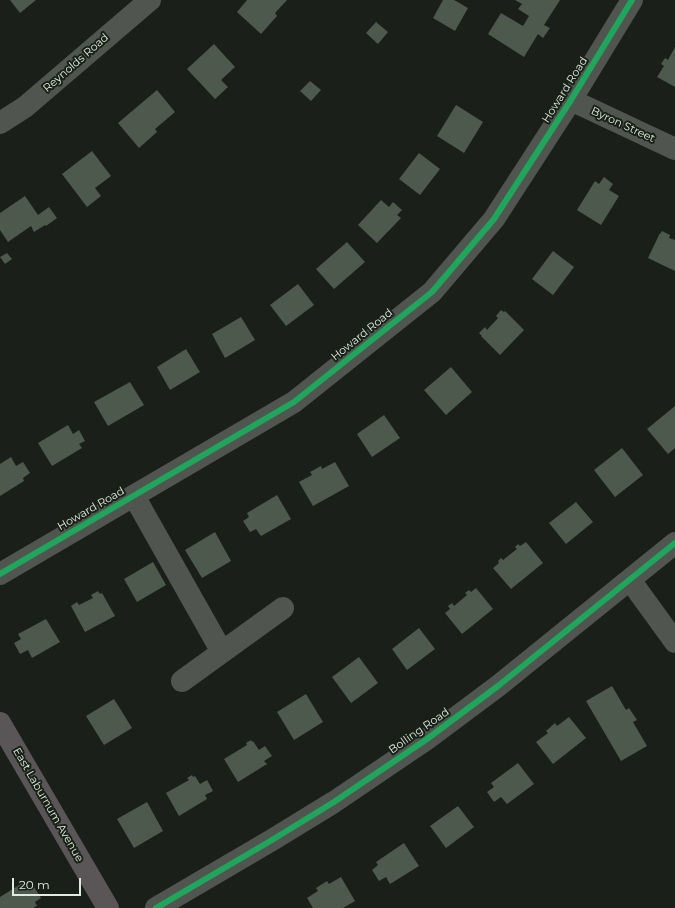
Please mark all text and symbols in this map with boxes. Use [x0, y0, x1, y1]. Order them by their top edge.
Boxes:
street label: Reynolds Road [41, 31, 111, 95]
street label: Howard Road [540, 55, 590, 125]
street label: Byron Street [589, 104, 657, 146]
street label: Howard Road [329, 306, 395, 364]
street label: Howard Road [55, 485, 127, 533]
street label: Bolling Road [386, 705, 452, 757]
street label: East Laburnum Avenue [10, 746, 86, 864]
scale bar [14, 870, 83, 896]
text: 20 m [19, 877, 50, 892]

